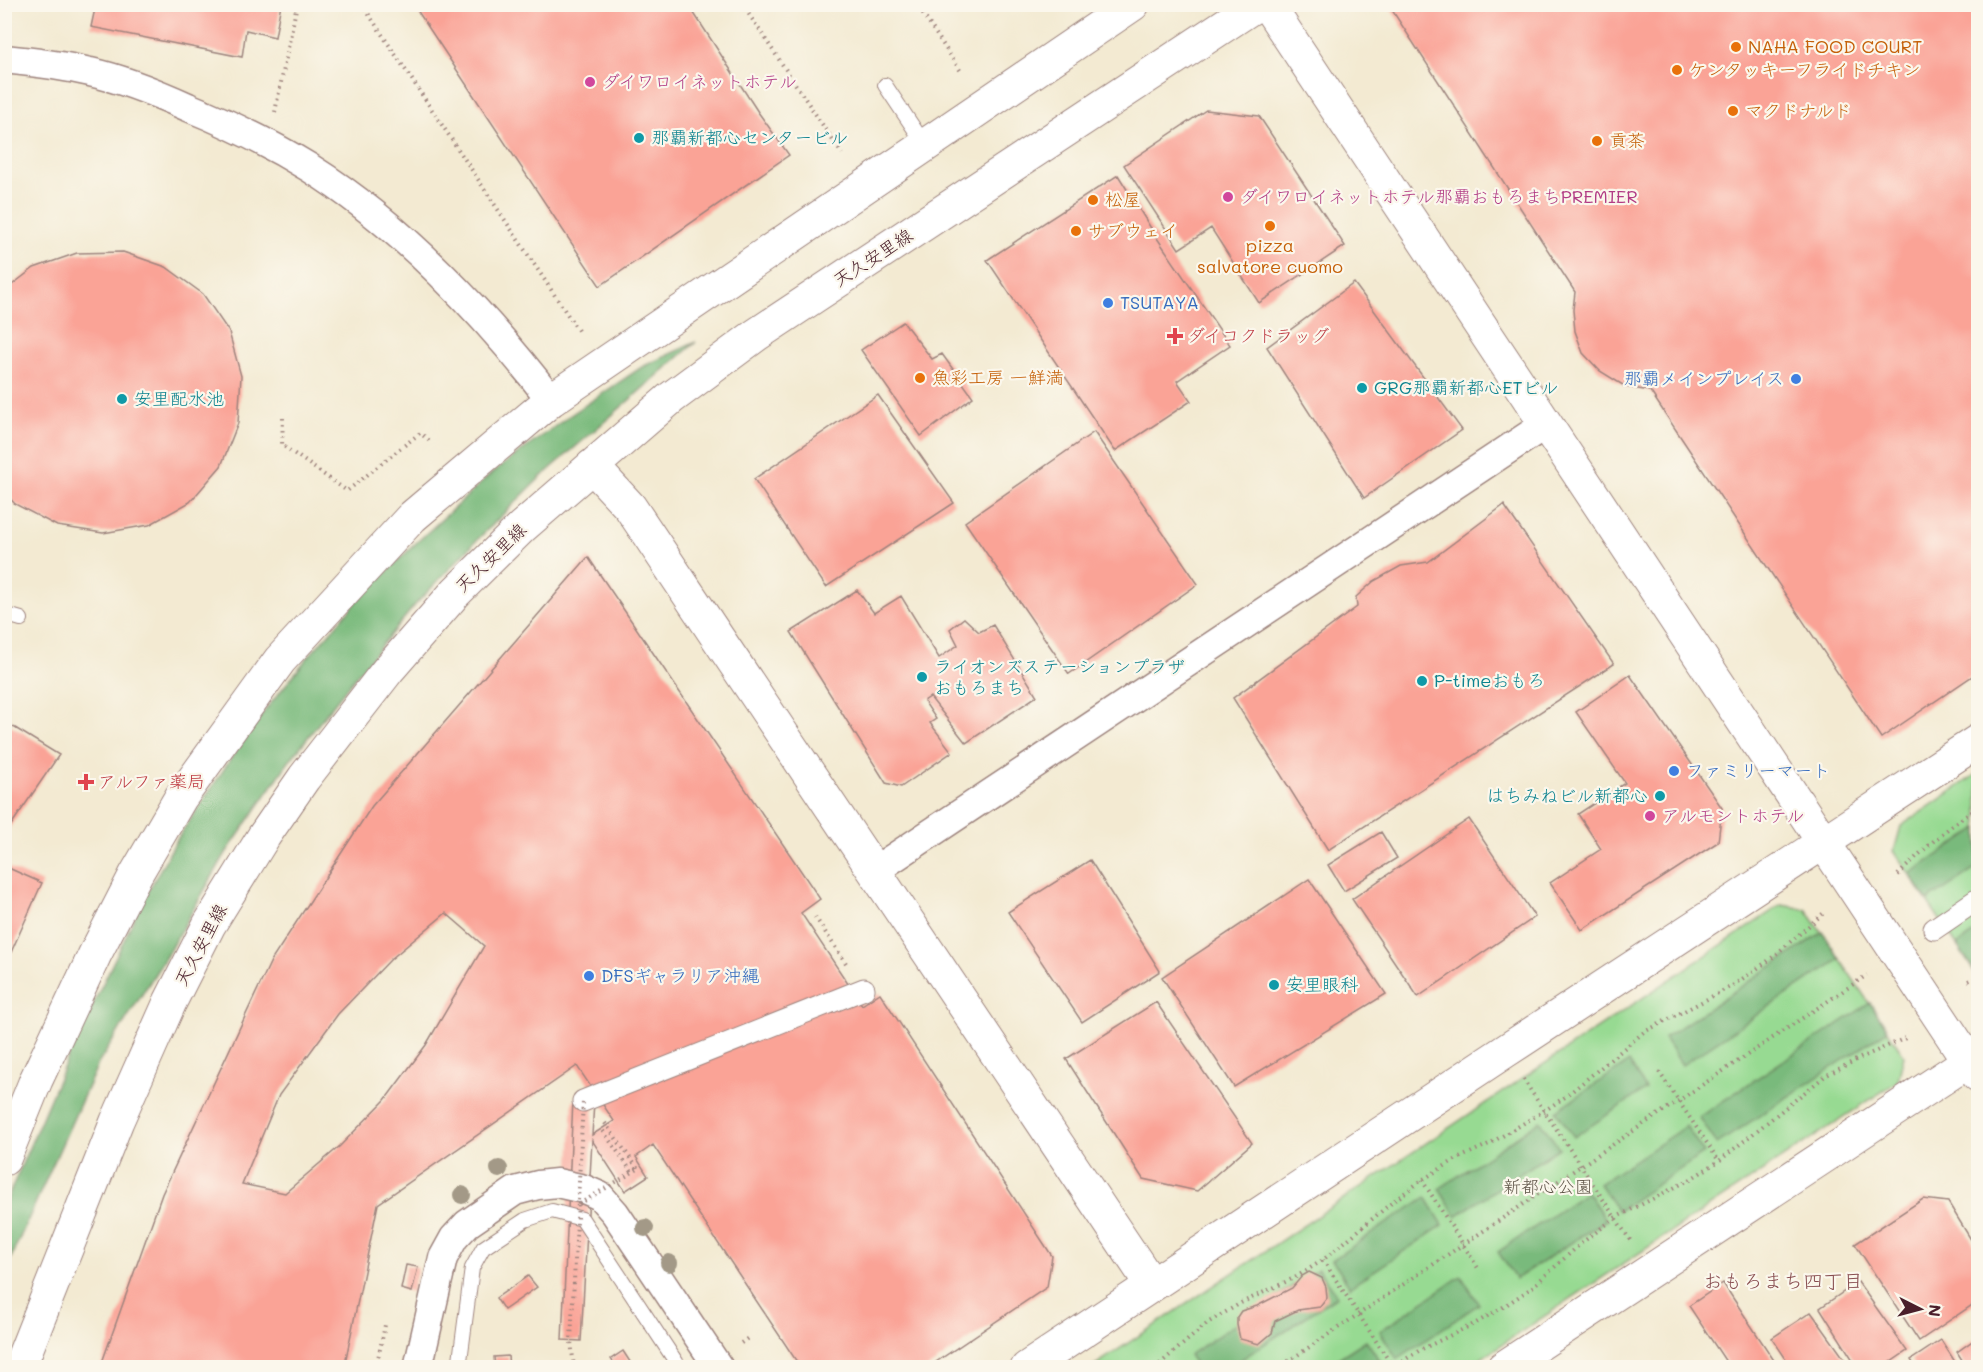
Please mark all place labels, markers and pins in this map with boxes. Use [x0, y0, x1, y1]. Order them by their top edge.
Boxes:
place label: NAHA FOOD COURT [1748, 34, 1922, 58]
marker: NAHA FOOD COURT [1729, 40, 1743, 54]
place label: ケンタッキーフライドチキン [1689, 57, 1921, 81]
marker: ケンタッキーフライドチキン [1670, 63, 1684, 77]
place label: ダイワロイネットホテル [602, 69, 797, 93]
marker: ダイワロイネットホテル [583, 75, 597, 89]
place label: マクドナルド [1745, 98, 1852, 122]
marker: マクドナルド [1726, 104, 1740, 118]
place label: 那覇新都心センタービル [651, 125, 848, 149]
place label: 貢茶 [1609, 128, 1645, 152]
marker: 那覇新都心センタービル [632, 131, 646, 145]
marker: 貢茶 [1590, 134, 1604, 148]
place label: ダイワロイネットホテル那覇おもろまちPREMIER [1240, 184, 1638, 208]
place label: 松屋 [1105, 187, 1141, 211]
marker: ダイワロイネットホテル那覇おもろまちPREMIER [1221, 190, 1235, 204]
marker: 松屋 [1086, 193, 1100, 207]
place label: サブウェイ [1088, 218, 1178, 242]
marker: pizza salvatore cuomo [1263, 219, 1277, 233]
marker: サブウェイ [1069, 224, 1083, 238]
place label: pizza salvatore cuomo [1197, 233, 1343, 278]
place label: TSUTAYA [1120, 290, 1199, 314]
marker: TSUTAYA [1101, 296, 1115, 310]
place label: ダイコクドラッグ [1187, 323, 1329, 347]
marker: ダイコクドラッグ [1168, 329, 1182, 343]
place label: 魚彩工房 一鮮満 [932, 365, 1064, 389]
place label: 那覇メインプレイス [1623, 366, 1784, 390]
marker: 魚彩工房 一鮮満 [913, 371, 927, 385]
marker: 那覇メインプレイス [1789, 372, 1803, 386]
place label: GRG那覇新都心ETビル [1374, 375, 1558, 399]
marker: GRG那覇新都心ETビル [1355, 381, 1369, 395]
place label: 安里配水池 [134, 386, 224, 410]
marker: 安里配水池 [115, 392, 129, 406]
place label: ライオンズステーションプラザ おもろまち [934, 654, 1185, 699]
place label: P-timeおもろ [1434, 668, 1546, 692]
marker: ライオンズステーションプラザ おもろまち [915, 670, 929, 684]
marker: P-timeおもろ [1415, 674, 1429, 688]
place label: ファミリーマート [1686, 758, 1830, 782]
marker: ファミリーマート [1667, 764, 1681, 778]
place label: アルファ薬局 [98, 769, 205, 793]
marker: アルファ薬局 [79, 775, 93, 789]
place label: はちみねビル新都心 [1486, 783, 1648, 807]
marker: はちみねビル新都心 [1653, 789, 1667, 803]
place label: アルモントホテル [1662, 803, 1804, 827]
marker: アルモントホテル [1643, 809, 1657, 823]
place label: DFSギャラリア沖縄 [601, 963, 760, 987]
marker: DFSギャラリア沖縄 [582, 969, 596, 983]
place label: 安里眼科 [1286, 972, 1358, 996]
marker: 安里眼科 [1267, 978, 1281, 992]

